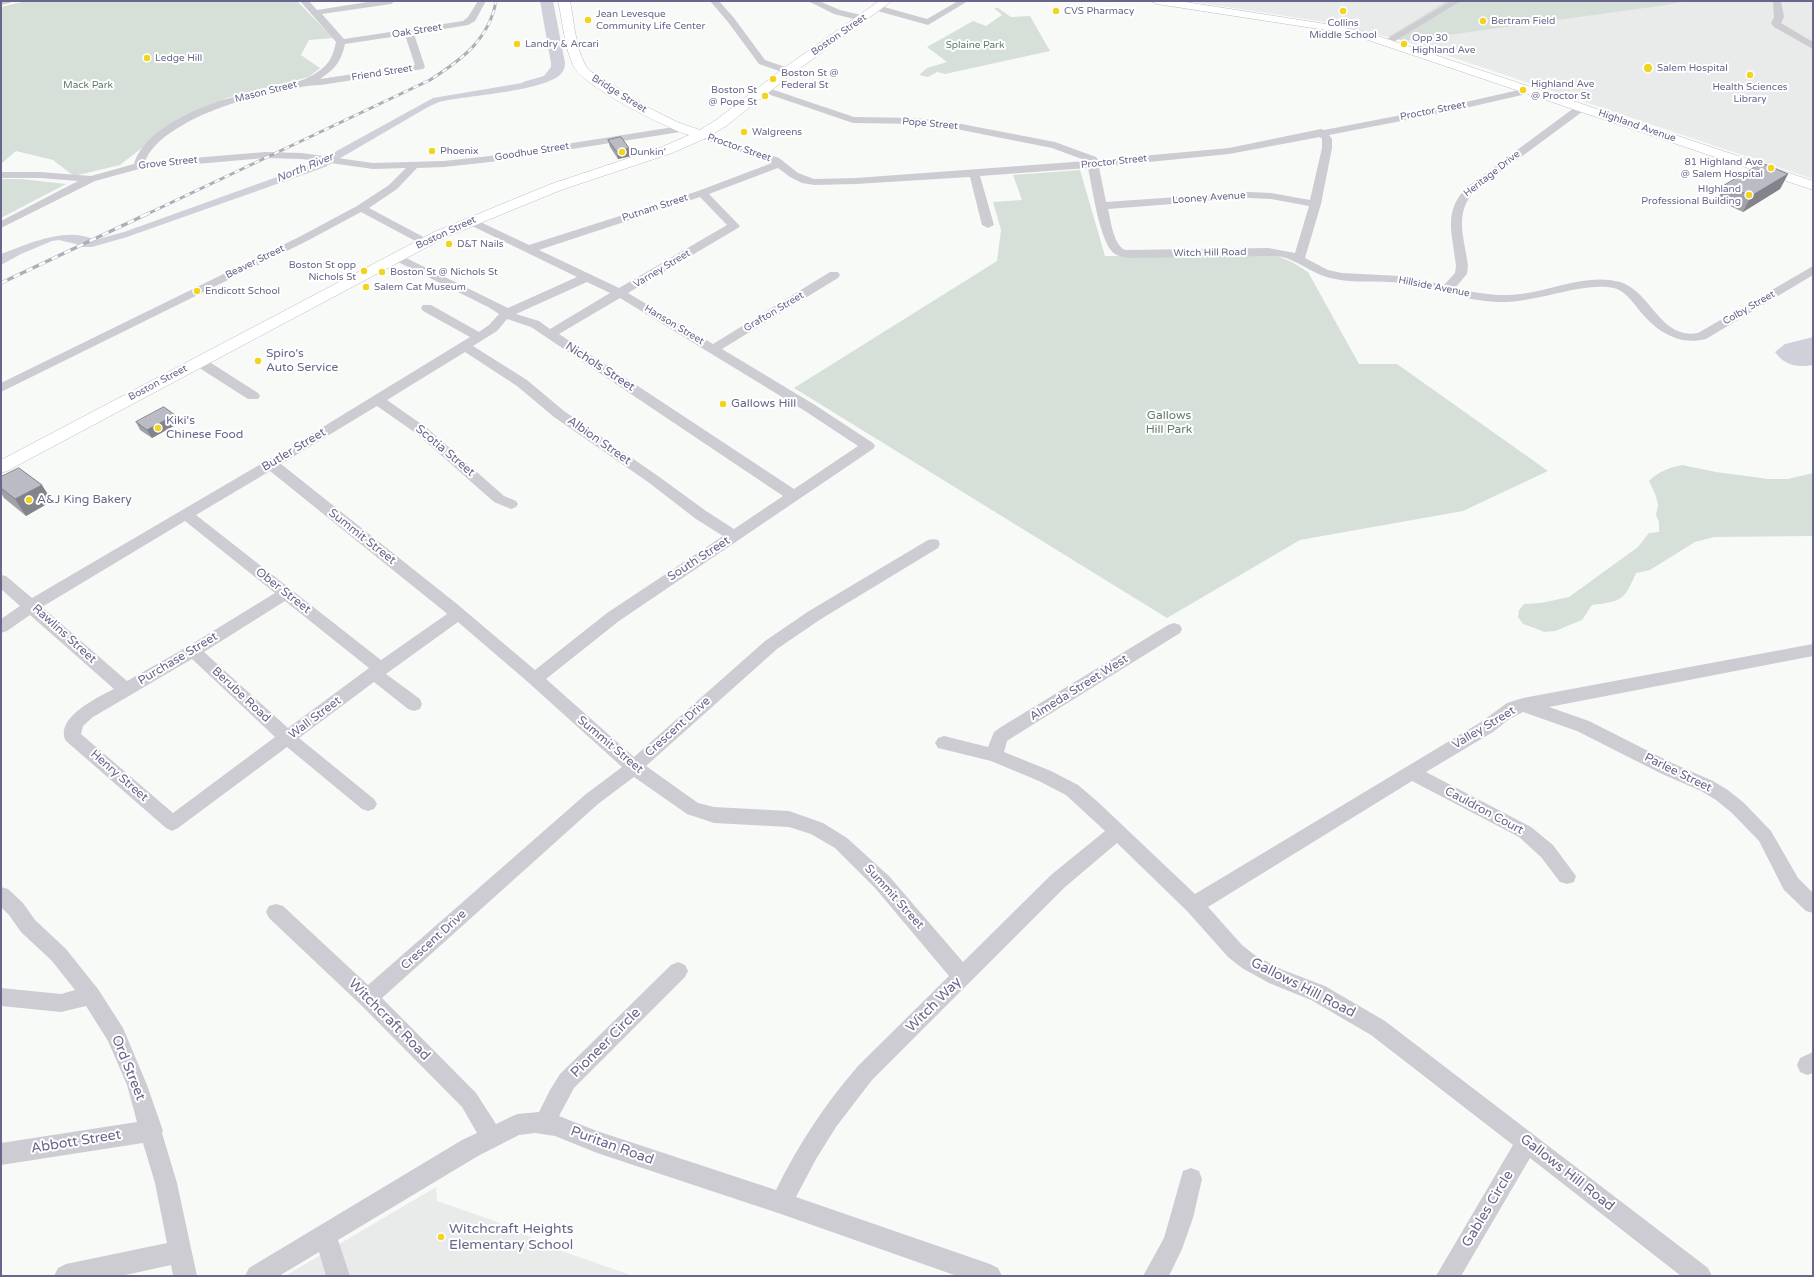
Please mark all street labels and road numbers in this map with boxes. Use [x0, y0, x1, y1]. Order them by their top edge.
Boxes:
street label: Boston Street [809, 11, 869, 59]
street label: Oak Street [391, 21, 443, 41]
street label: Friend Street [351, 62, 413, 84]
street label: Bridge Street [589, 72, 649, 116]
street label: Mason Street [234, 79, 298, 105]
street label: Proctor Street [1399, 99, 1467, 123]
street label: Highland Avenue [1597, 107, 1677, 145]
street label: Pope Street [902, 116, 958, 132]
street label: Proctor Street [706, 131, 772, 165]
street label: Goodhue Street [494, 140, 570, 164]
street label: Heritage Drive [1462, 148, 1522, 200]
street label: Proctor Street [1080, 153, 1148, 171]
street label: Grove Street [138, 154, 198, 172]
street label: Looney Avenue [1172, 189, 1246, 207]
street label: Putnam Street [621, 192, 689, 224]
street label: Boston Street [414, 214, 478, 252]
street label: Beaver Street [224, 243, 286, 281]
street label: Witch Hill Road [1173, 246, 1247, 260]
street label: Varney Street [631, 247, 693, 291]
street label: Hillside Avenue [1397, 274, 1471, 300]
street label: Colby Street [1721, 288, 1777, 328]
street label: Grafton Street [742, 289, 806, 335]
street label: Hanson Street [642, 302, 706, 348]
street label: Nichols Street [563, 339, 637, 395]
street label: Boston Street [127, 362, 189, 404]
street label: Albion Street [564, 414, 634, 468]
street label: Scotia Street [413, 422, 477, 480]
street label: Butler Street [259, 425, 329, 475]
street label: Summit Street [325, 506, 399, 568]
street label: South Street [665, 534, 733, 584]
street label: Ober Street [253, 565, 313, 617]
street label: Rawlins Street [29, 602, 99, 666]
street label: Purchase Street [136, 630, 220, 688]
street label: Almeda Street West [1027, 652, 1131, 724]
street label: Berube Road [209, 664, 273, 726]
street label: Wall Street [286, 694, 344, 742]
street label: Crescent Drive [642, 694, 714, 760]
street label: Valley Street [1450, 704, 1518, 752]
street label: Summit Street [574, 713, 646, 777]
street label: Henry Street [87, 747, 151, 805]
street label: Parlee Street [1642, 751, 1714, 795]
street label: Cauldron Court [1442, 784, 1526, 838]
street label: Summit Street [861, 862, 927, 932]
street label: Crescent Drive [398, 907, 470, 973]
street label: Gallows Hill Road [1248, 954, 1358, 1022]
street label: Witch Way [903, 974, 965, 1036]
street label: Witchcraft Road [345, 976, 433, 1064]
street label: Pioneer Circle [568, 1005, 644, 1081]
street label: Ord Street [107, 1033, 149, 1103]
street label: Puritan Road [568, 1123, 656, 1169]
street label: Abbott Street [30, 1127, 122, 1157]
street label: Gallows Hill Road [1517, 1131, 1617, 1215]
street label: Gables Circle [1459, 1168, 1517, 1250]

